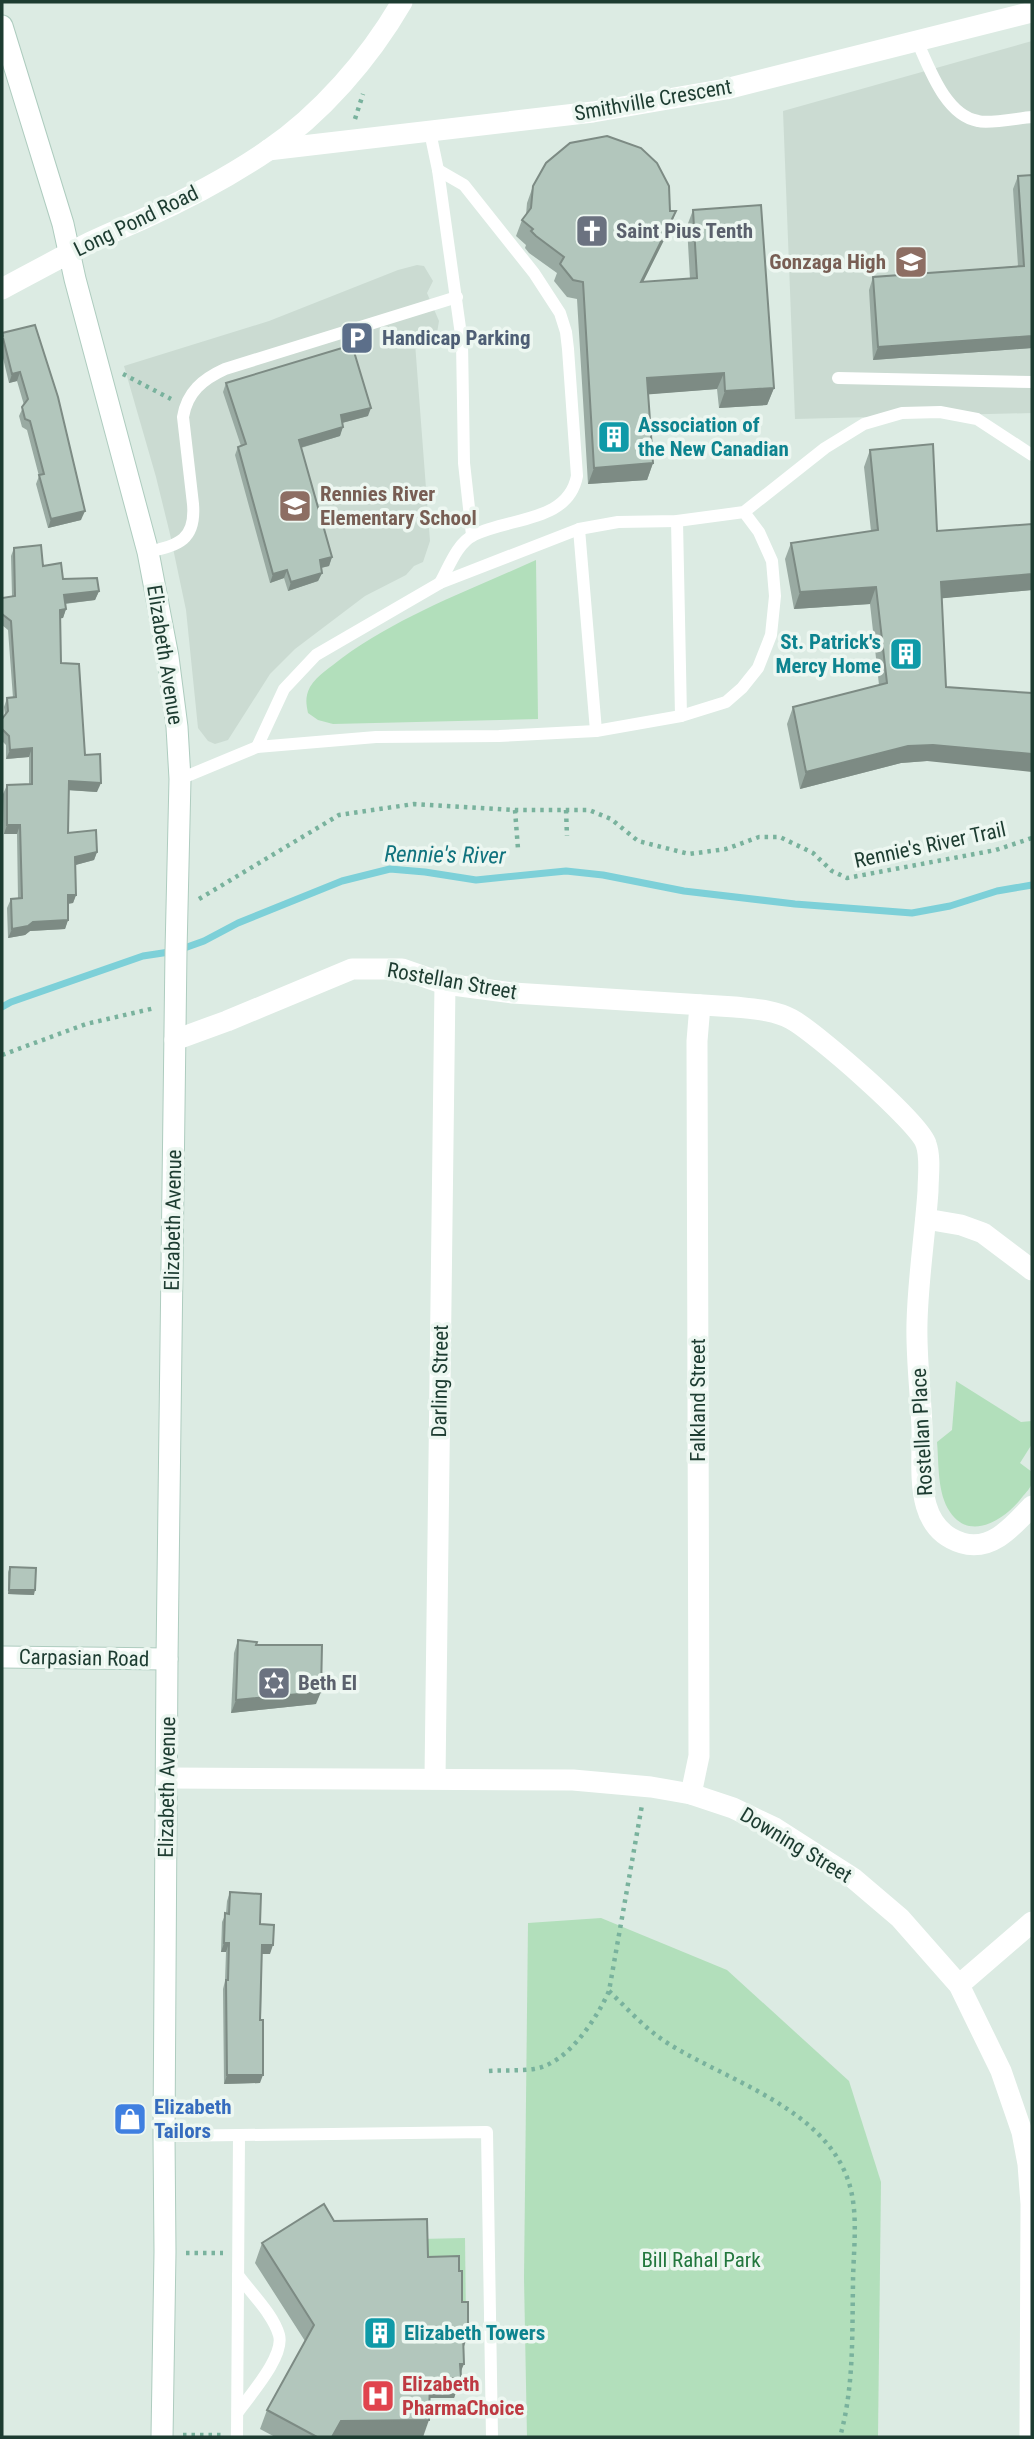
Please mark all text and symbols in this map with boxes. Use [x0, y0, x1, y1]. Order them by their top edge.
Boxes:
street label: Smithville Crescent [572, 74, 734, 126]
street label: Long Pond Road [70, 181, 202, 261]
church icon: Saint Pius Tenth [573, 212, 611, 250]
place label: Saint Pius Tenth [616, 219, 753, 243]
school or university icon: Gonzaga High [892, 243, 930, 281]
place label: Gonzaga High [769, 250, 886, 274]
parking icon: Handicap Parking [338, 319, 376, 357]
place label: Handicap Parking [382, 326, 531, 350]
place label: Association of the New Canadian [638, 413, 789, 461]
building icon: Association of the New Canadian [595, 418, 633, 456]
place label: Rennies River Elementary School [320, 482, 477, 530]
school or university icon: Rennies River Elementary School [276, 487, 314, 525]
street label: Elizabeth Avenue [142, 583, 188, 727]
place label: St. Patrick's Mercy Home [775, 630, 881, 678]
building icon: St. Patrick's Mercy Home [887, 635, 925, 673]
street label: Rennie's River Trail [852, 817, 1008, 873]
water label: Rennie's River [384, 840, 507, 870]
street label: Rostellan Street [385, 958, 519, 1004]
street label: Elizabeth Avenue [160, 1149, 186, 1291]
street label: Darling Street [427, 1324, 453, 1438]
street label: Falkland Street [686, 1338, 710, 1462]
street label: Rostellan Place [907, 1367, 937, 1497]
street label: Carpasian Road [19, 1645, 149, 1671]
synagogue icon: Beth El [255, 1664, 293, 1702]
place label: Beth El [298, 1671, 357, 1695]
street label: Elizabeth Avenue [154, 1716, 180, 1858]
street label: Downing Street [736, 1802, 856, 1888]
place label: Elizabeth Tailors [154, 2095, 232, 2143]
shop icon: Elizabeth Tailors [111, 2100, 149, 2138]
park label: Bill Rahal Park [641, 2248, 761, 2272]
building icon: Elizabeth Towers [361, 2314, 399, 2352]
place label: Elizabeth Towers [404, 2321, 545, 2345]
place label: Elizabeth PharmaChoice [402, 2372, 524, 2420]
hospital icon: Elizabeth PharmaChoice [359, 2377, 397, 2415]

